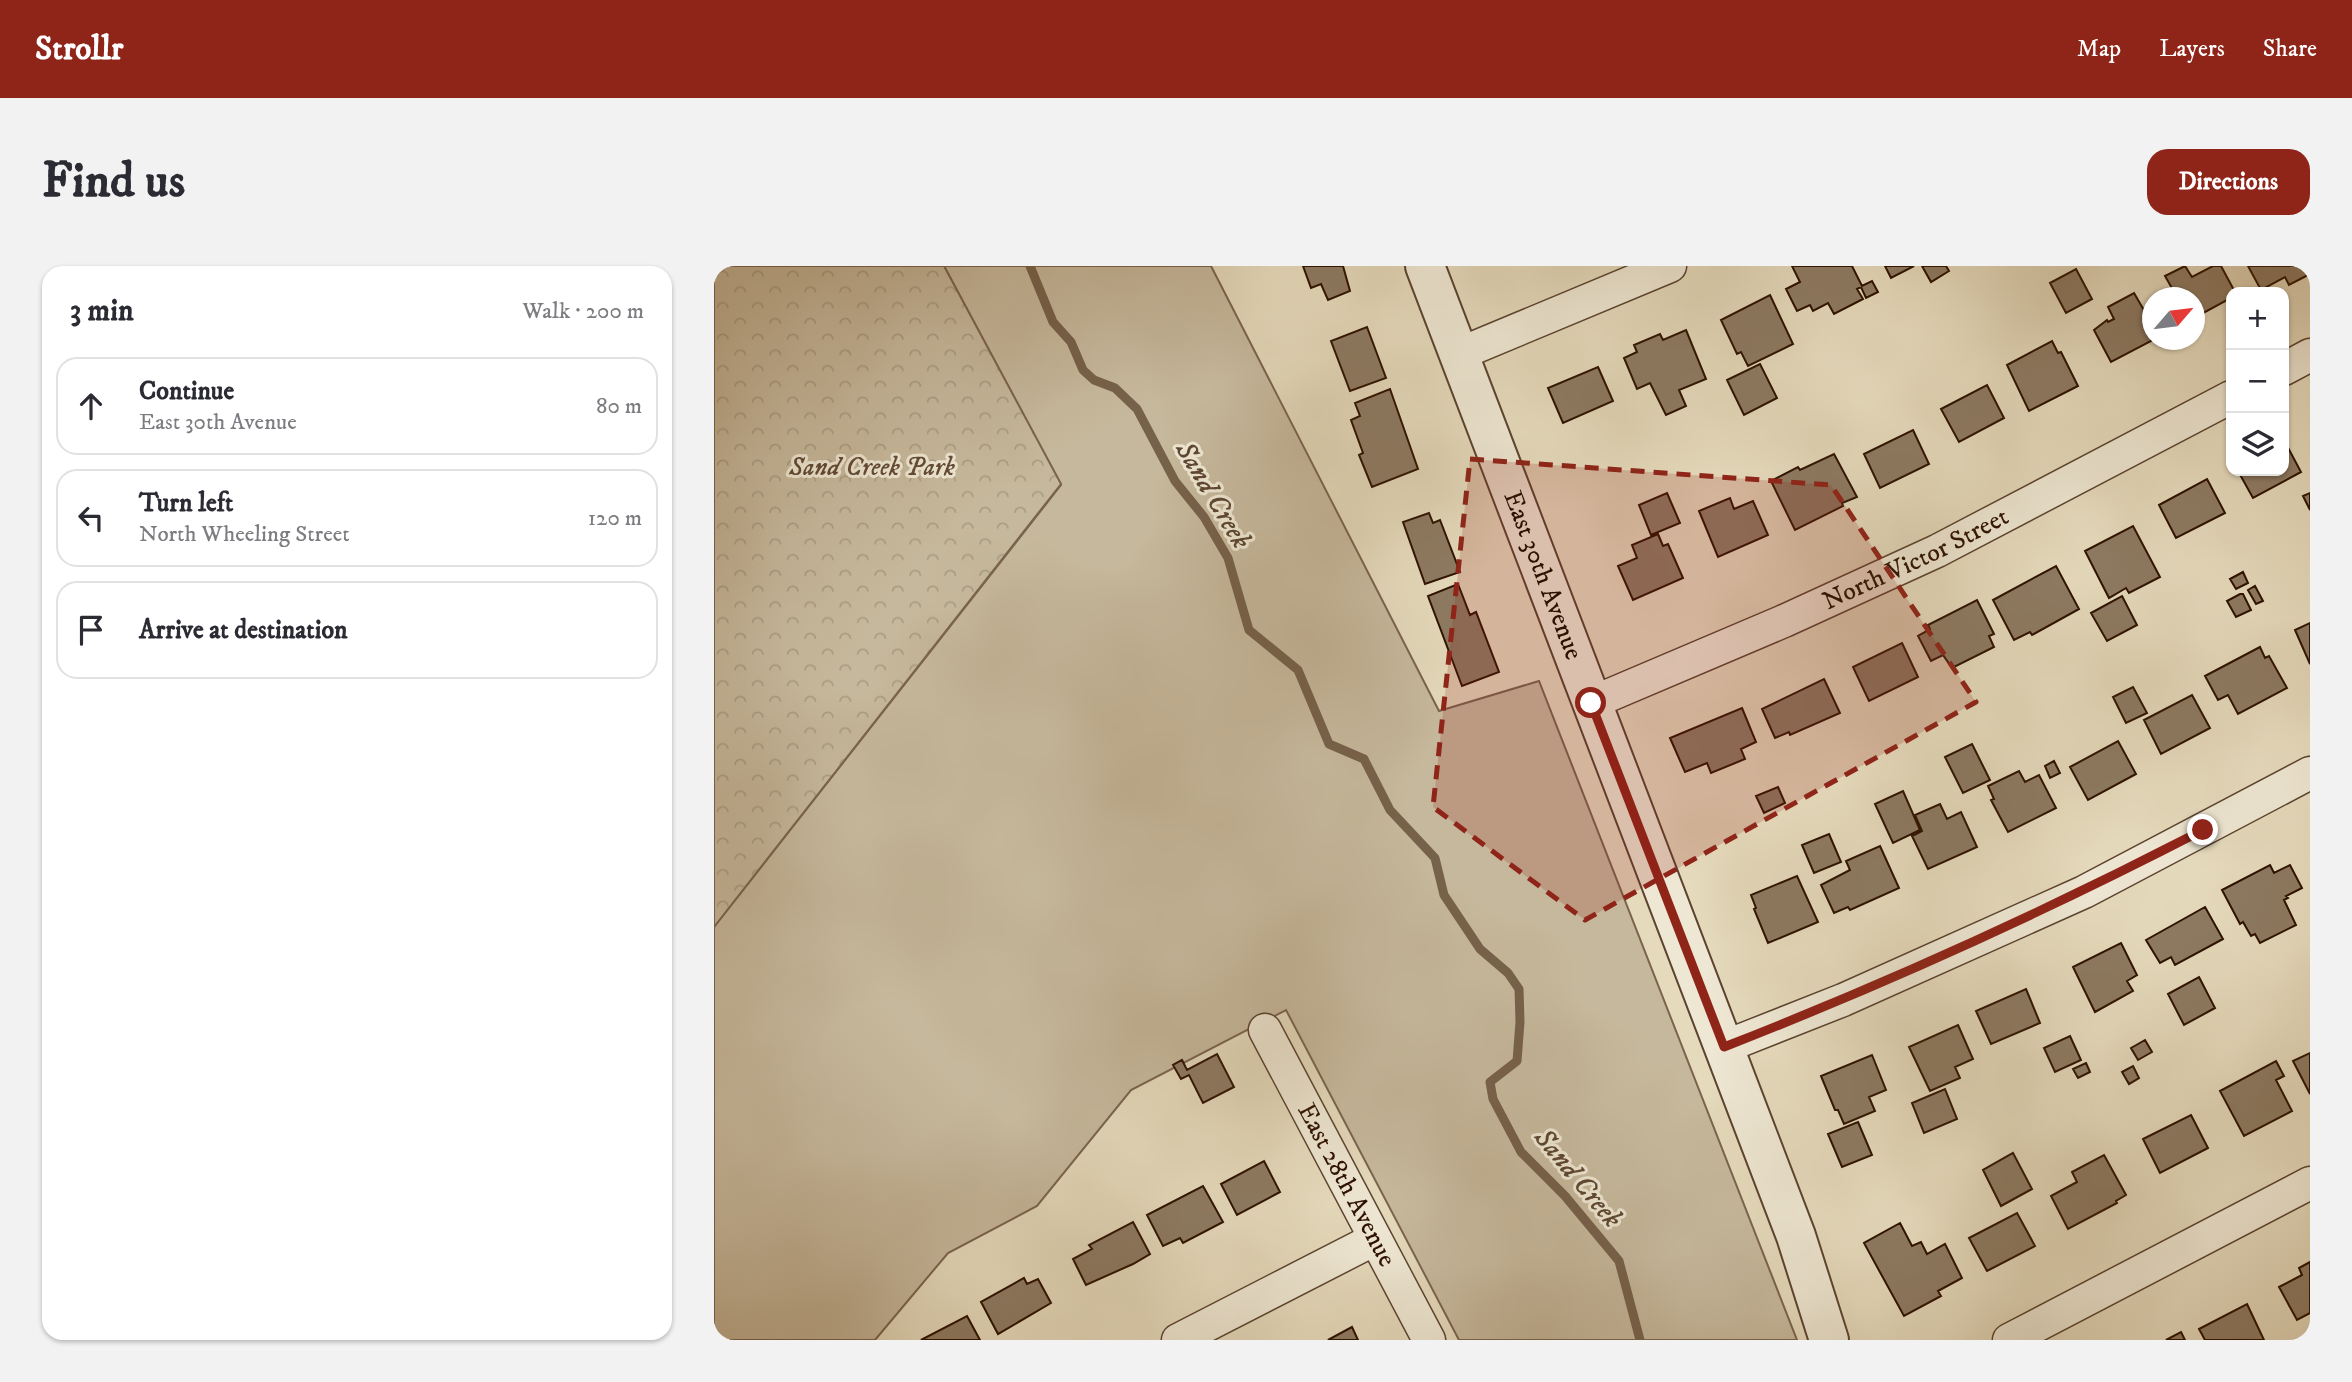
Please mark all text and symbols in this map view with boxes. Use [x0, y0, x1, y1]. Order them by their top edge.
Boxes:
text: Strollr [35, 29, 123, 70]
text: Map [2077, 34, 2121, 64]
text: Layers [2159, 34, 2225, 64]
text: Share [2263, 34, 2317, 64]
button: Directions [2147, 149, 2310, 215]
text: Find us [42, 151, 185, 213]
north arrow [2142, 287, 2205, 350]
map controls [2226, 287, 2289, 476]
button: + [2226, 287, 2289, 350]
text: 3 min [70, 293, 134, 330]
text: Walk · 200 m [523, 297, 644, 326]
button: − [2226, 350, 2289, 413]
text: Continue [139, 375, 234, 408]
icon: ahead [72, 387, 110, 425]
text: 80 m [596, 392, 642, 421]
text: East 30th Avenue [139, 408, 297, 437]
button: layers [2226, 413, 2289, 476]
water label: Sand Creek [1167, 434, 1259, 555]
park label: Sand Creek Park [788, 451, 955, 484]
street label: East 30th Avenue [1496, 486, 1591, 664]
text: Turn left [139, 487, 233, 520]
icon: left [72, 499, 110, 537]
street label: North Victor Street [1817, 500, 2014, 618]
text: 120 m [588, 504, 642, 533]
text: North Wheeling Street [139, 520, 350, 549]
icon: arrive [72, 611, 110, 649]
text: Arrive at destination [139, 614, 348, 647]
route start [1575, 687, 1606, 718]
route end [2187, 814, 2218, 845]
street label: East 28th Avenue [1290, 1097, 1404, 1272]
water label: Sand Creek [1526, 1120, 1630, 1235]

